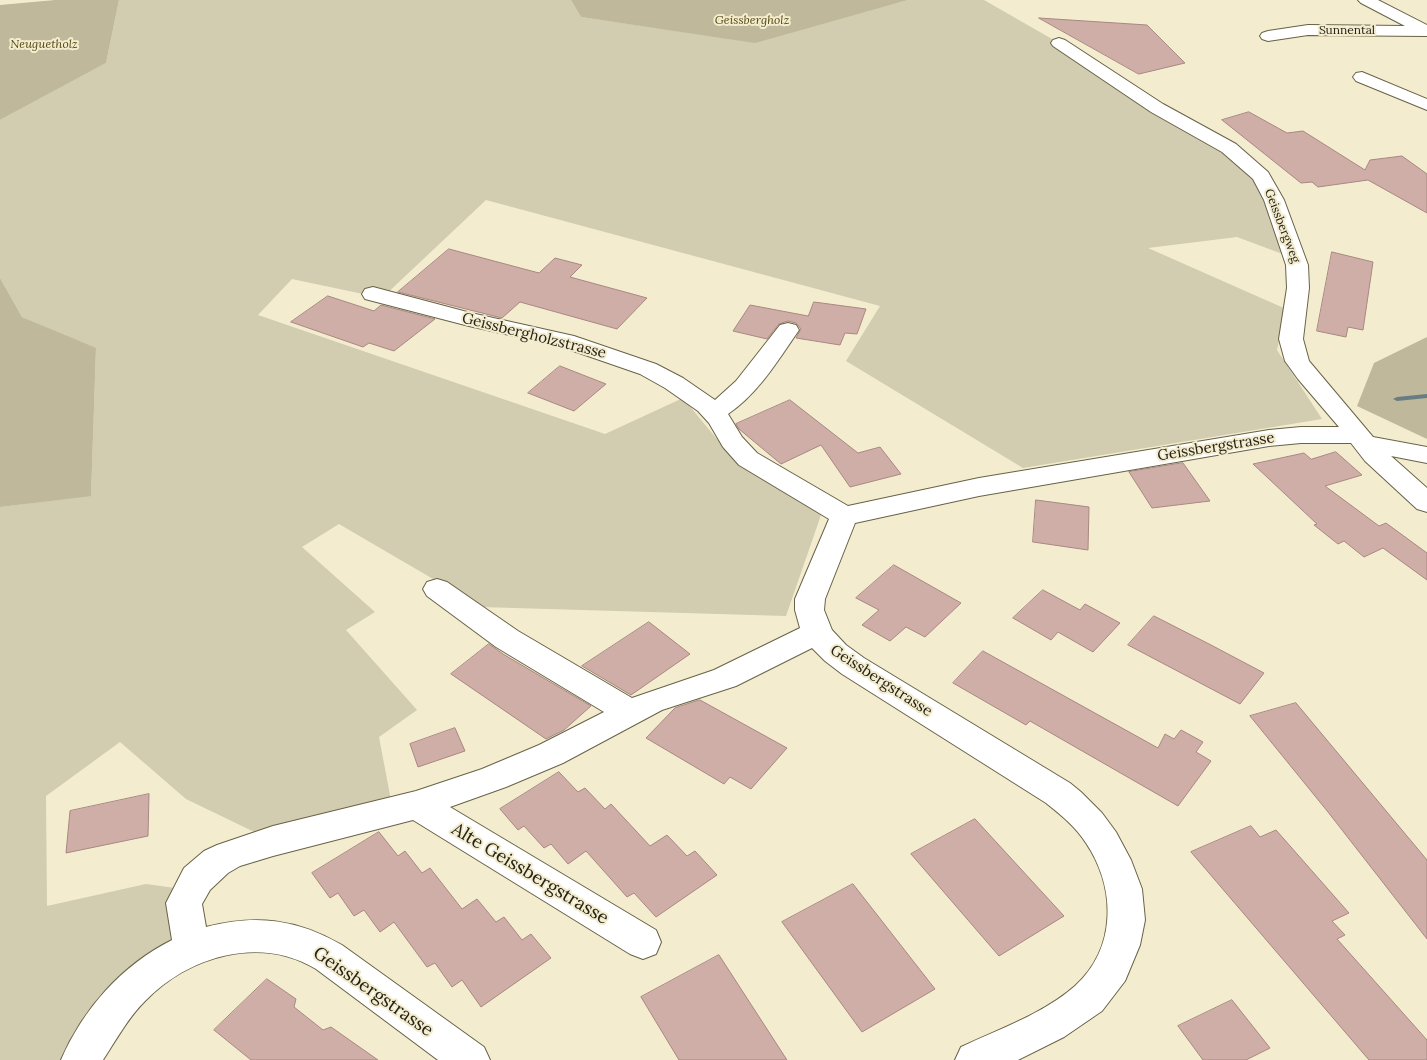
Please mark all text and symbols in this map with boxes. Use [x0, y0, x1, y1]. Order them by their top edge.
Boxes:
park label: Geissbergholz [715, 14, 789, 28]
street label: Sunnental [1319, 24, 1375, 38]
park label: Neuguetholz [10, 38, 78, 52]
street label: Geissbergweg [1261, 187, 1303, 265]
street label: Geissbergholzstrasse [460, 309, 608, 363]
street label: Geissbergstrasse [1156, 429, 1276, 465]
street label: Geissbergstrasse [827, 641, 935, 721]
street label: Alte Geissbergstrasse [448, 819, 612, 929]
street label: Geissbergstrasse [309, 943, 437, 1041]

